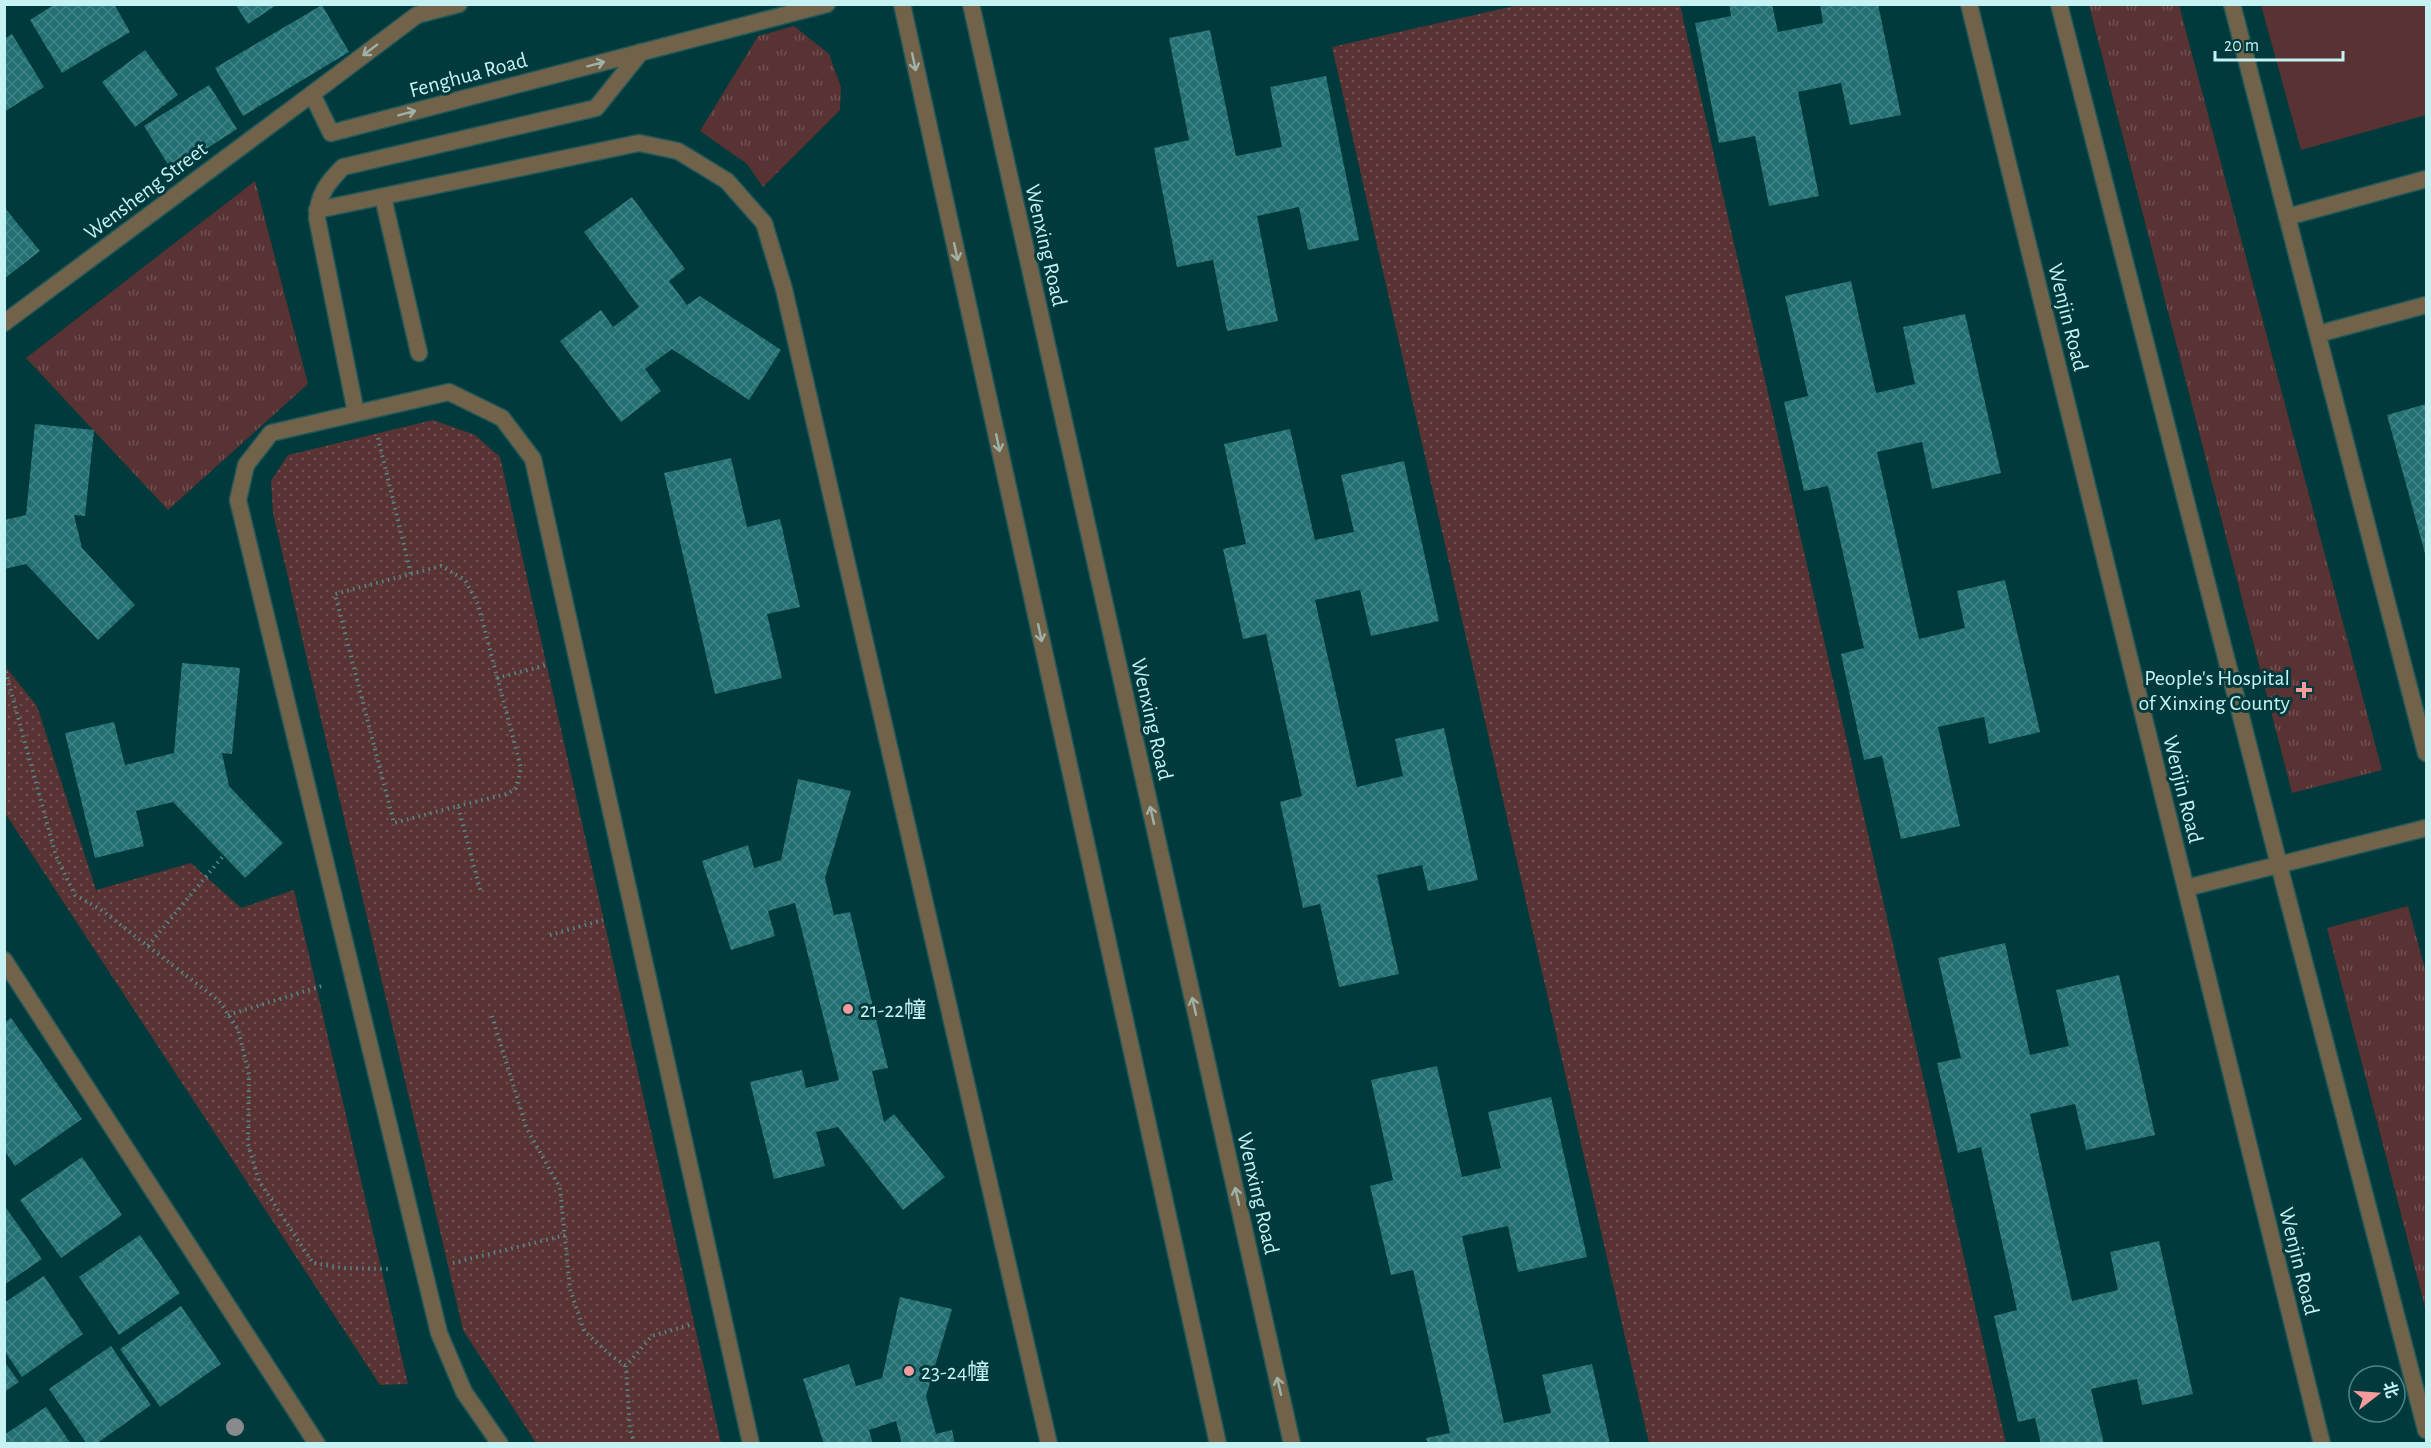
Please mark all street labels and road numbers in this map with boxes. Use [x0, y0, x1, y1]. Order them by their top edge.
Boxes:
street label: Fenghua Road [407, 49, 530, 101]
street label: Wensheng Street [80, 138, 211, 244]
street label: Wenxing Road [1021, 182, 1071, 308]
street label: Wenjin Road [2044, 261, 2092, 373]
street label: Wenxing Road [1127, 656, 1177, 782]
street label: Wenjin Road [2159, 733, 2207, 845]
street label: Wenxing Road [1233, 1130, 1283, 1256]
street label: Wenjin Road [2275, 1205, 2323, 1317]

